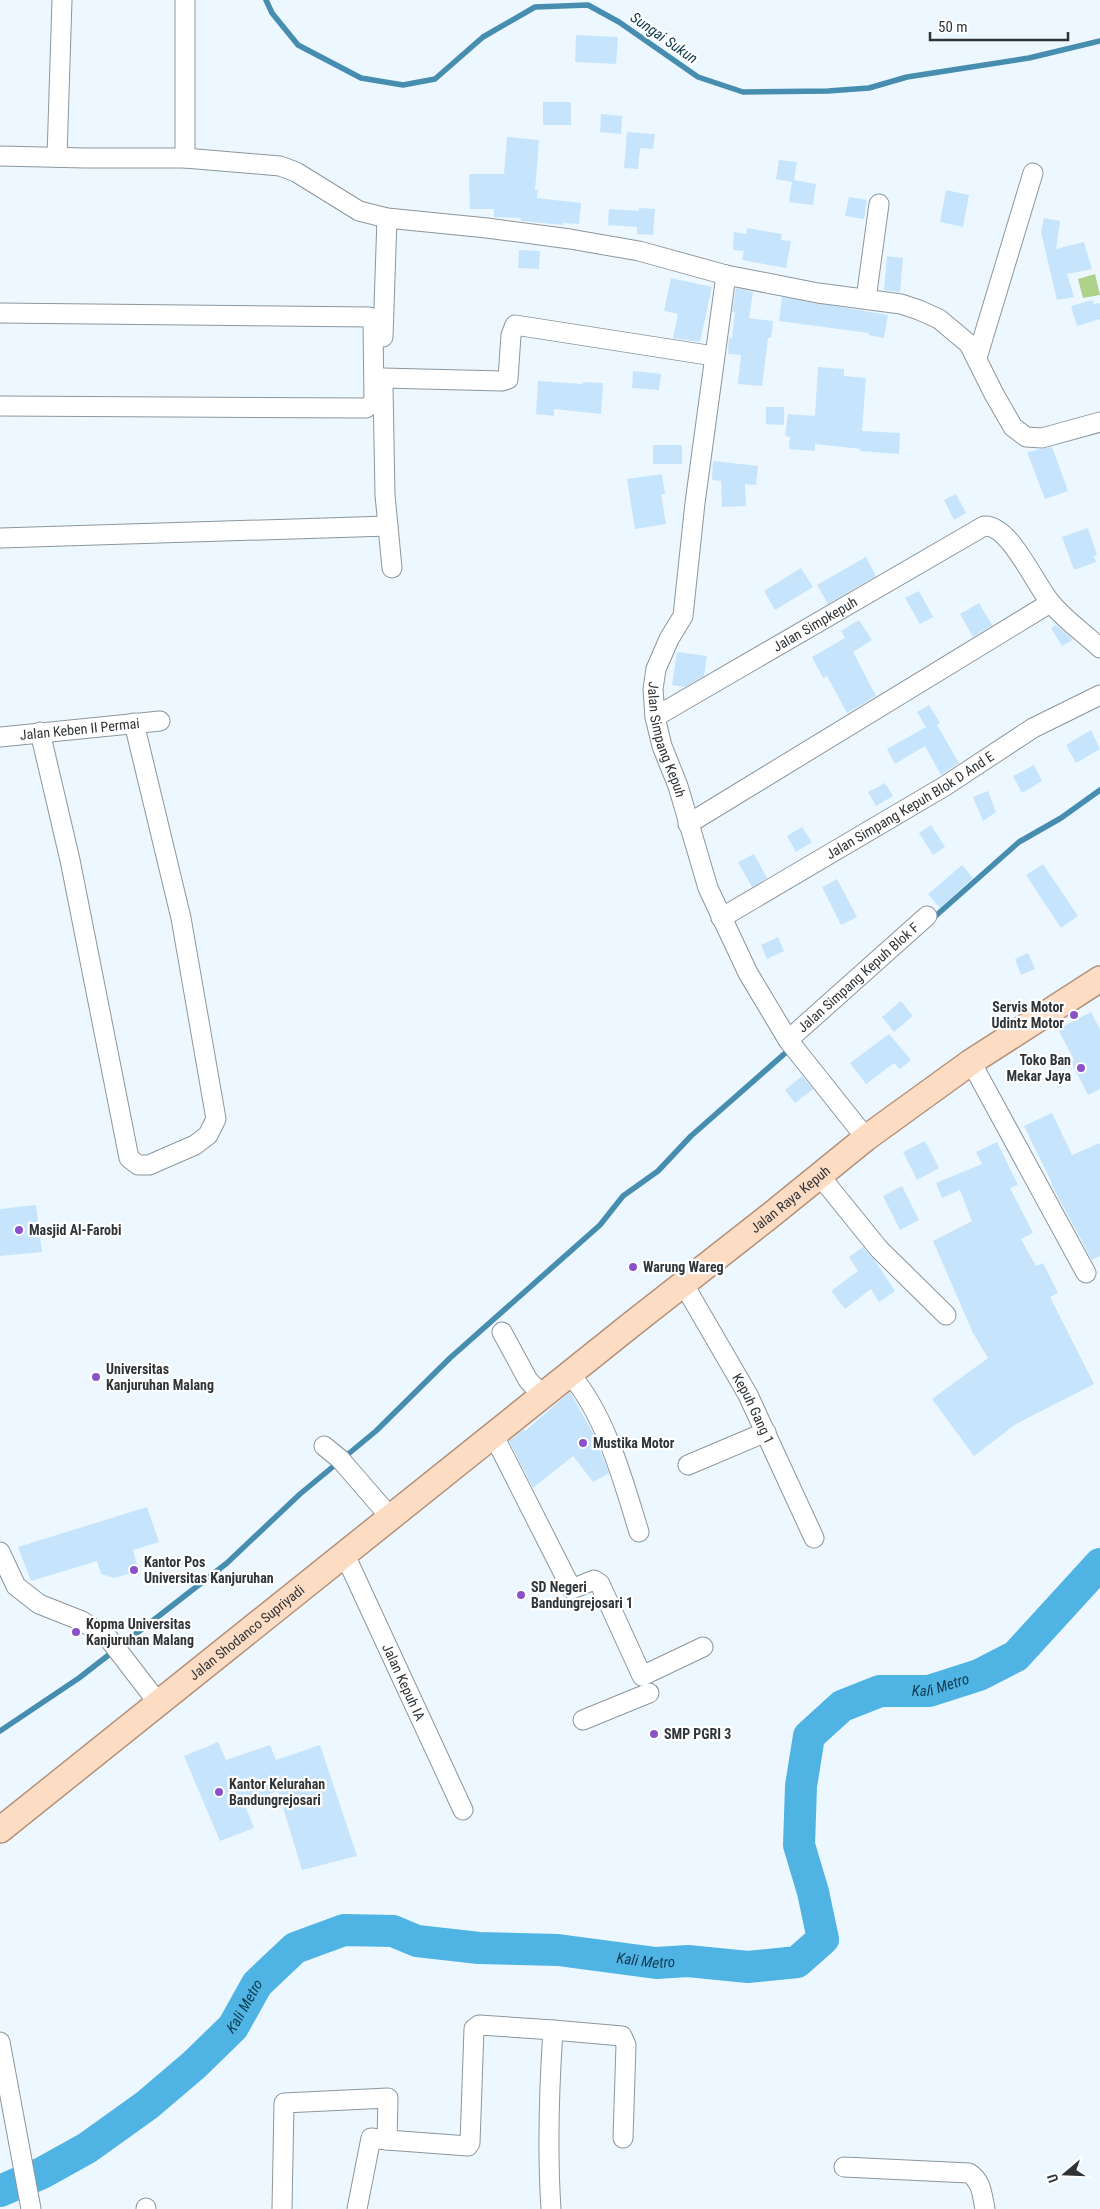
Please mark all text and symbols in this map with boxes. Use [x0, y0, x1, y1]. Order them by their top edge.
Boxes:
water label: Sungai Sukun [627, 8, 701, 68]
scale bar [930, 10, 1068, 42]
text: 50 m [938, 18, 968, 36]
street label: Jalan Simpkepuh [770, 593, 860, 655]
street label: Jalan Simpang Kepuh [645, 681, 689, 799]
street label: Jalan Keben II Permai [19, 715, 140, 743]
street label: Jalan Simpang Kepuh Blok D And E [823, 748, 997, 862]
street label: Jalan Simpang Kepuh Blok F [794, 919, 922, 1036]
place label: Servis Motor Udintz Motor [992, 999, 1064, 1031]
marker: Servis Motor Udintz Motor [1068, 1009, 1080, 1021]
place label: Toko Ban Mekar Jaya [1006, 1052, 1071, 1084]
marker: Toko Ban Mekar Jaya [1075, 1062, 1087, 1074]
street label: Jalan Raya Kepuh [747, 1162, 833, 1236]
place label: Masjid Al-Farobi [29, 1222, 121, 1238]
marker: Masjid Al-Farobi [13, 1224, 25, 1236]
place label: Warung Wareg [643, 1259, 724, 1275]
marker: Warung Wareg [627, 1261, 639, 1273]
place label: Universitas Kanjuruhan Malang [106, 1361, 214, 1393]
street label: Kepuh Gang 1 [729, 1370, 777, 1446]
marker: Universitas Kanjuruhan Malang [90, 1371, 102, 1383]
place label: Mustika Motor [593, 1435, 675, 1451]
marker: Mustika Motor [577, 1437, 589, 1449]
place label: Kantor Pos Universitas Kanjuruhan [144, 1554, 274, 1586]
marker: Kantor Pos Universitas Kanjuruhan [128, 1564, 140, 1576]
place label: SD Negeri Bandungrejosari 1 [531, 1579, 633, 1611]
street label: Jalan Shodanco Supriyadi [186, 1582, 307, 1683]
marker: SD Negeri Bandungrejosari 1 [515, 1589, 527, 1601]
place label: Kopma Universitas Kanjuruhan Malang [86, 1616, 194, 1648]
marker: Kopma Universitas Kanjuruhan Malang [70, 1626, 82, 1638]
street label: Jalan Kepuh IA [379, 1641, 428, 1723]
water label: Kali Metro [912, 1670, 971, 1700]
place label: SMP PGRI 3 [664, 1726, 731, 1742]
marker: SMP PGRI 3 [648, 1728, 660, 1740]
place label: Kantor Kelurahan Bandungrejosari [229, 1776, 325, 1808]
marker: Kantor Kelurahan Bandungrejosari [213, 1786, 225, 1798]
water label: Kali Metro [616, 1949, 676, 1972]
water label: Kali Metro [223, 1975, 266, 2037]
north arrow [1040, 2149, 1090, 2199]
text: U [1044, 2172, 1062, 2185]

